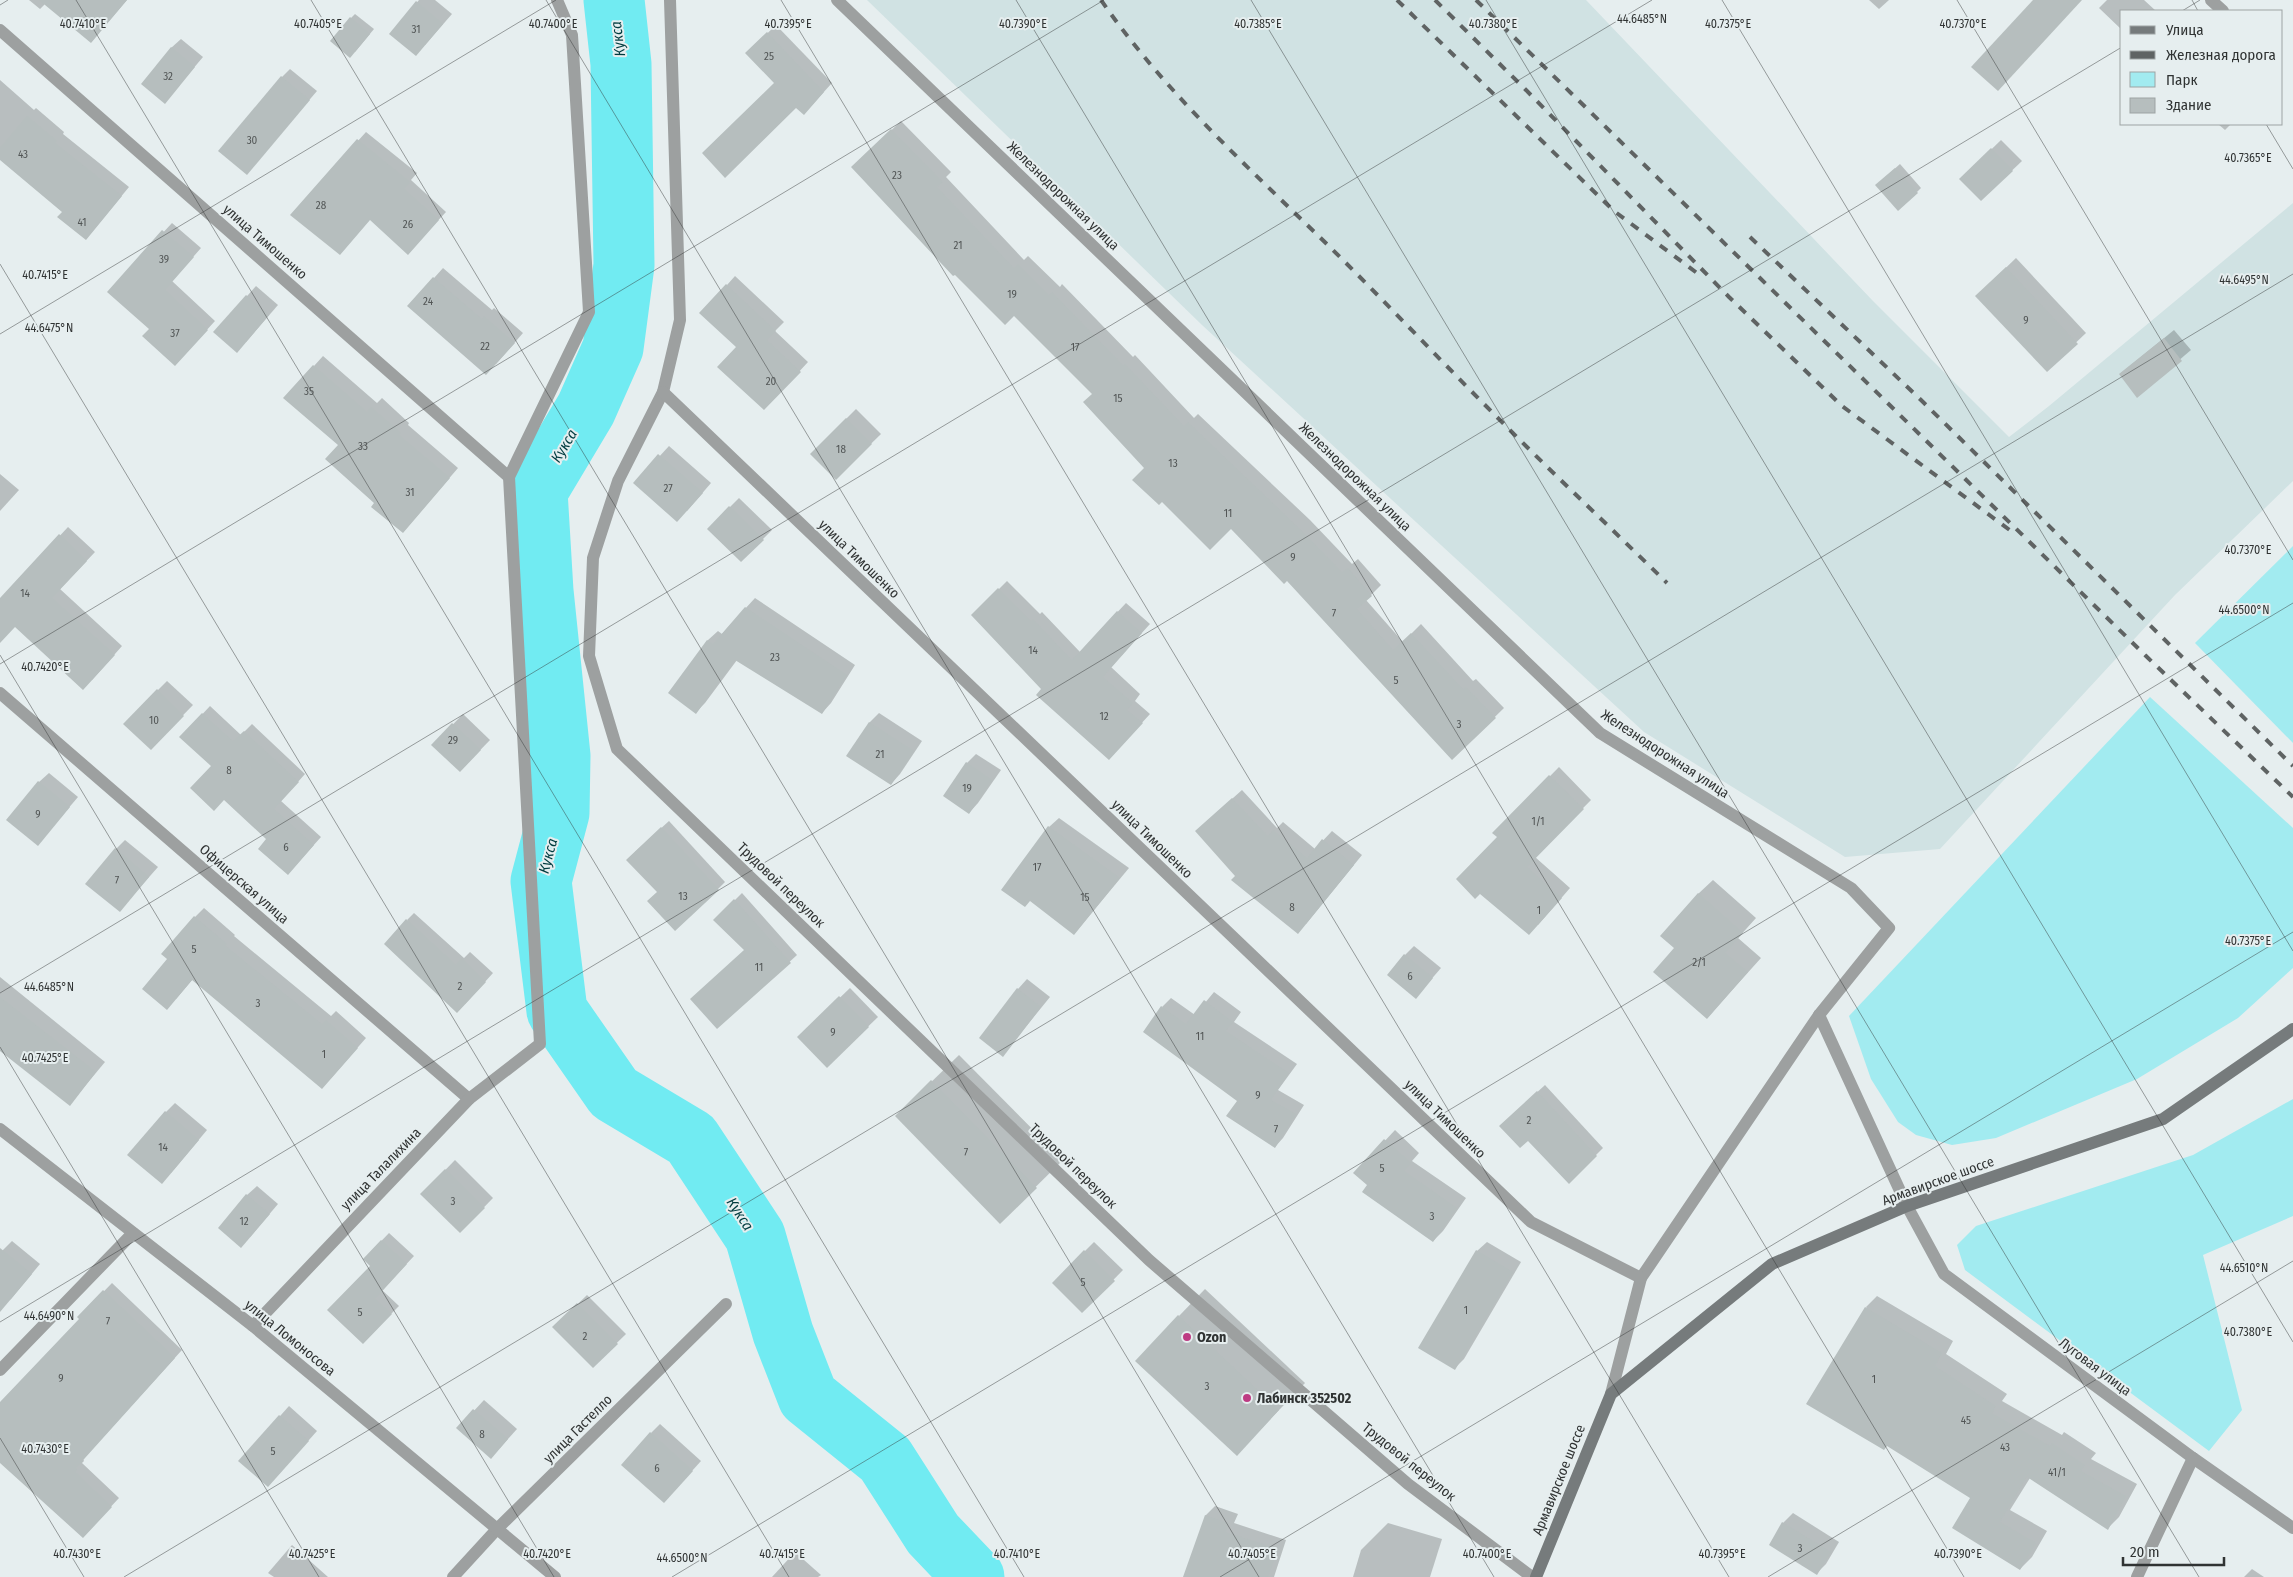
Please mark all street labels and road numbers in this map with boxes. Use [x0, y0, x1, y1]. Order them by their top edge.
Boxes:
street label: Железнодорожная улица [1003, 138, 1123, 254]
street label: улица Тимошенко [219, 201, 311, 283]
street label: Железнодорожная улица [1295, 419, 1415, 535]
street label: улица Тимошенко [815, 516, 903, 602]
street label: Железнодорожная улица [1598, 706, 1732, 802]
street label: улица Тимошенко [1108, 796, 1196, 882]
street label: Трудовой переулок [734, 839, 829, 931]
street label: Офицерская улица [196, 841, 292, 927]
street label: улица Тимошенко [1401, 1076, 1489, 1162]
street label: Трудовой переулок [1026, 1120, 1121, 1212]
street label: улица Талалихина [337, 1124, 425, 1214]
street label: Армавирское шоссе [1880, 1153, 1996, 1209]
street label: улица Ломоносова [241, 1296, 339, 1380]
street label: Луговая улица [2056, 1334, 2135, 1400]
street label: улица Гастелло [540, 1391, 616, 1467]
street label: Трудовой переулок [1359, 1419, 1460, 1505]
street label: Армавирское шоссе [1529, 1422, 1589, 1538]

